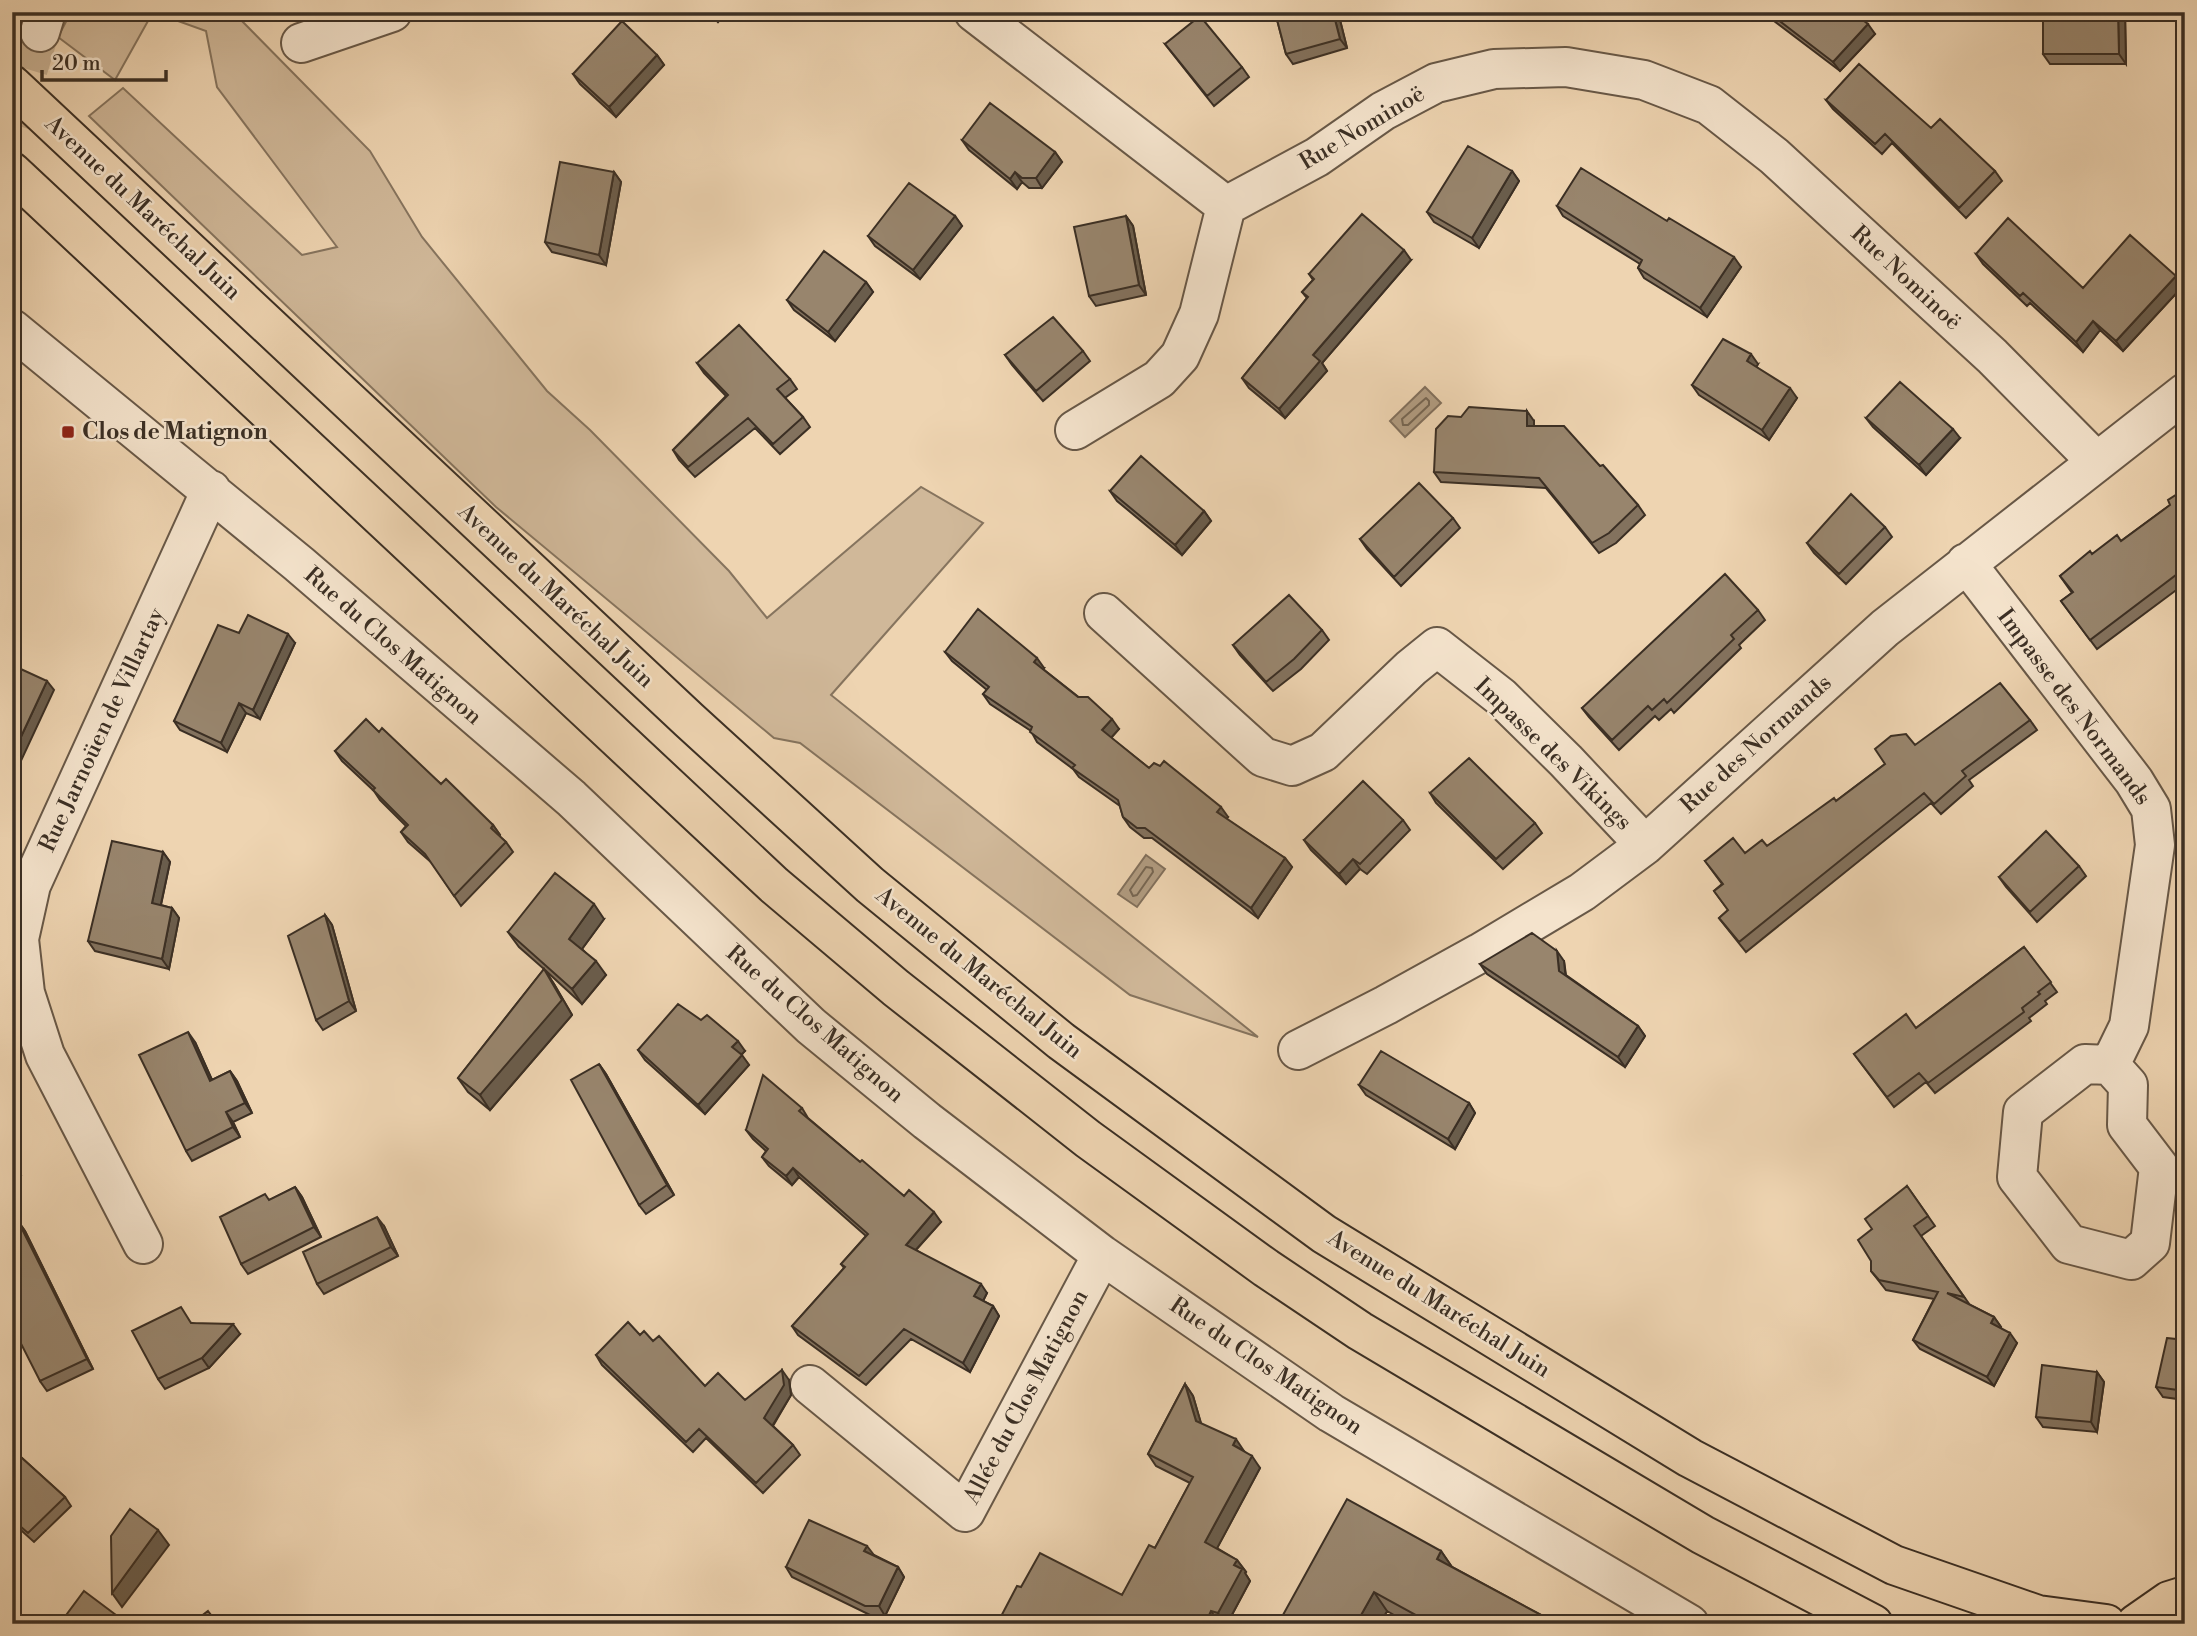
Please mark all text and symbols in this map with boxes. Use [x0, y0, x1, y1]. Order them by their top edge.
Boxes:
scale bar [42, 38, 166, 82]
text: 20 m [52, 51, 101, 77]
street label: Rue Nominoë [1294, 80, 1430, 176]
street label: Avenue du Maréchal Juin [39, 109, 247, 306]
street label: Rue Nominoë [1845, 220, 1967, 336]
place label: Clos de Matignon [82, 418, 268, 446]
marker: Clos de Matignon [60, 424, 76, 440]
street label: Avenue du Maréchal Juin [452, 497, 660, 694]
street label: Rue du Clos Matignon [298, 561, 488, 731]
street label: Rue Jarnoüen de Villartay [33, 603, 171, 856]
street label: Impasse des Normands [1991, 603, 2157, 811]
street label: Rue des Normands [1675, 669, 1837, 819]
street label: Impasse des Vikings [1469, 672, 1637, 836]
street label: Avenue du Maréchal Juin [869, 881, 1088, 1065]
street label: Rue du Clos Matignon [720, 939, 910, 1109]
street label: Avenue du Maréchal Juin [1322, 1223, 1556, 1384]
street label: Allée du Clos Matignon [957, 1285, 1094, 1510]
street label: Rue du Clos Matignon [1164, 1291, 1368, 1441]

